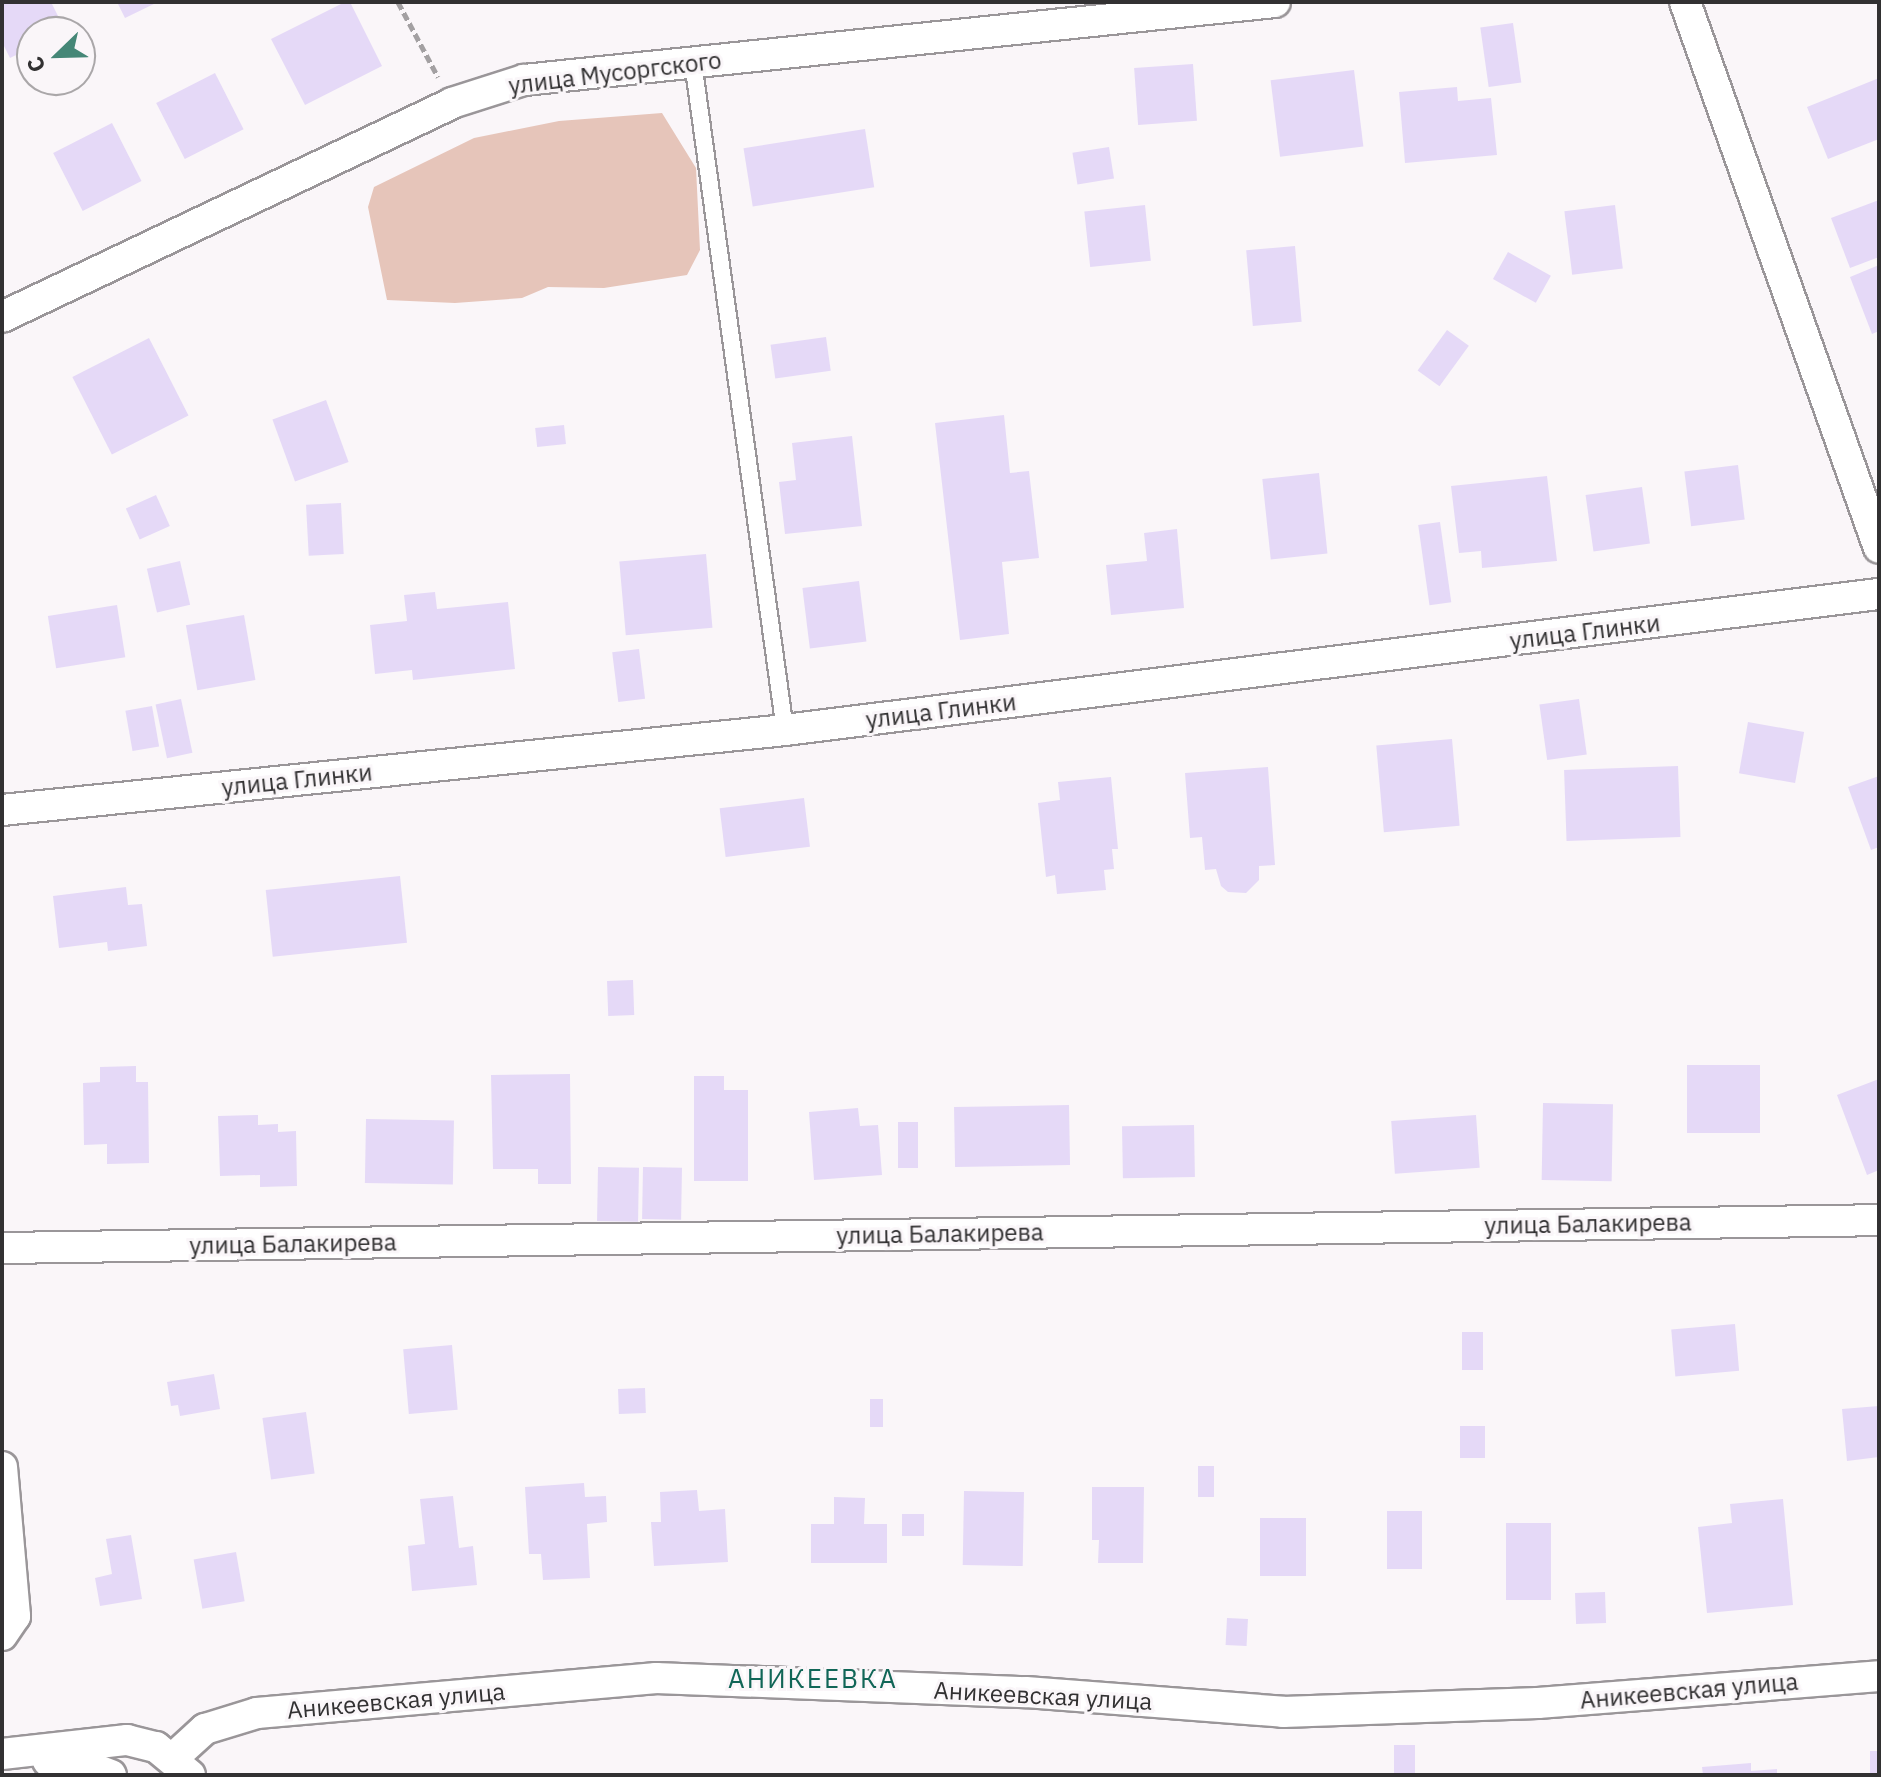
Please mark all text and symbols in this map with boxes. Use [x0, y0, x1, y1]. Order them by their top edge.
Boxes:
north arrow [16, 16, 96, 96]
street label: улица Мусоргского [507, 46, 723, 100]
text: С [19, 53, 51, 77]
street label: улица Глинки [1508, 608, 1662, 656]
street label: улица Глинки [864, 687, 1018, 735]
street label: улица Глинки [220, 758, 374, 802]
street label: улица Балакирева [1484, 1208, 1692, 1240]
street label: улица Балакирева [836, 1218, 1044, 1250]
street label: улица Балакирева [189, 1228, 397, 1260]
district label: АНИКЕЕВКА [728, 1663, 898, 1695]
street label: Аникеевская улица [1579, 1667, 1799, 1715]
street label: Аникеевская улица [933, 1676, 1153, 1716]
street label: Аникеевская улица [286, 1677, 506, 1725]

